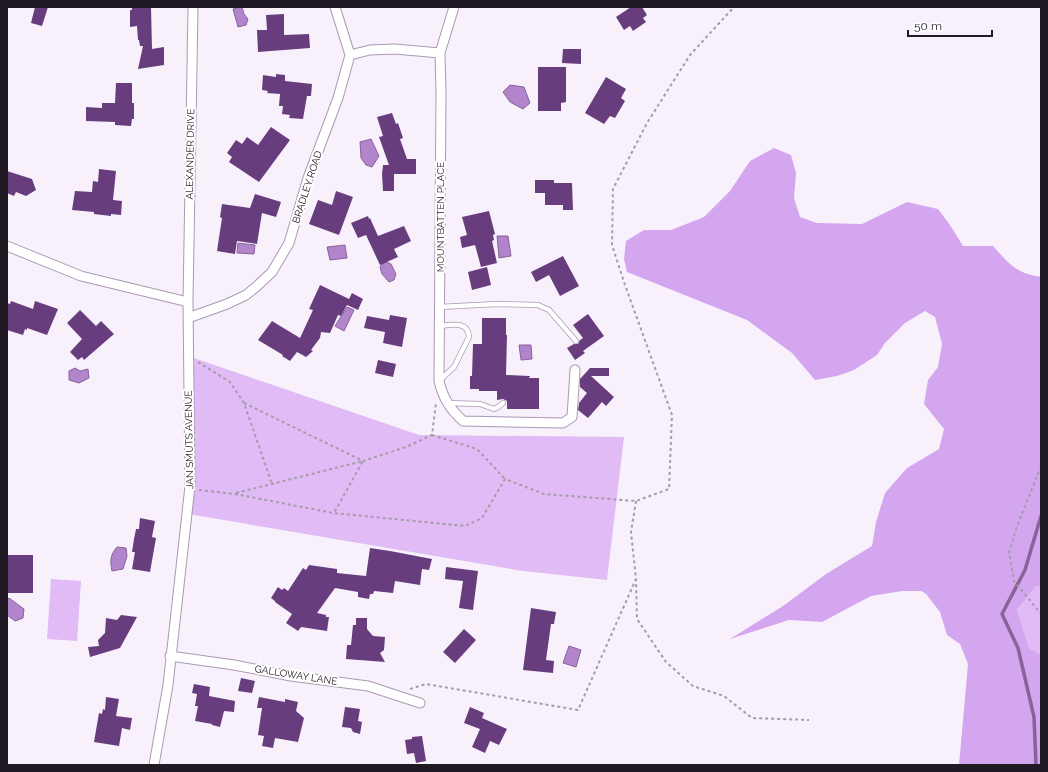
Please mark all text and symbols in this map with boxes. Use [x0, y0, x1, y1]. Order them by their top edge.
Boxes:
scale bar [908, 12, 992, 38]
text: 50 m [914, 19, 942, 33]
street label: ALEXANDER DRIVE [184, 108, 196, 200]
street label: BRADLEY ROAD [290, 149, 324, 225]
street label: MOUNTBATTEN PLACE [435, 162, 446, 272]
street label: JAN SMUTS AVENUE [183, 390, 195, 490]
street label: GALLOWAY LANE [254, 663, 338, 687]

